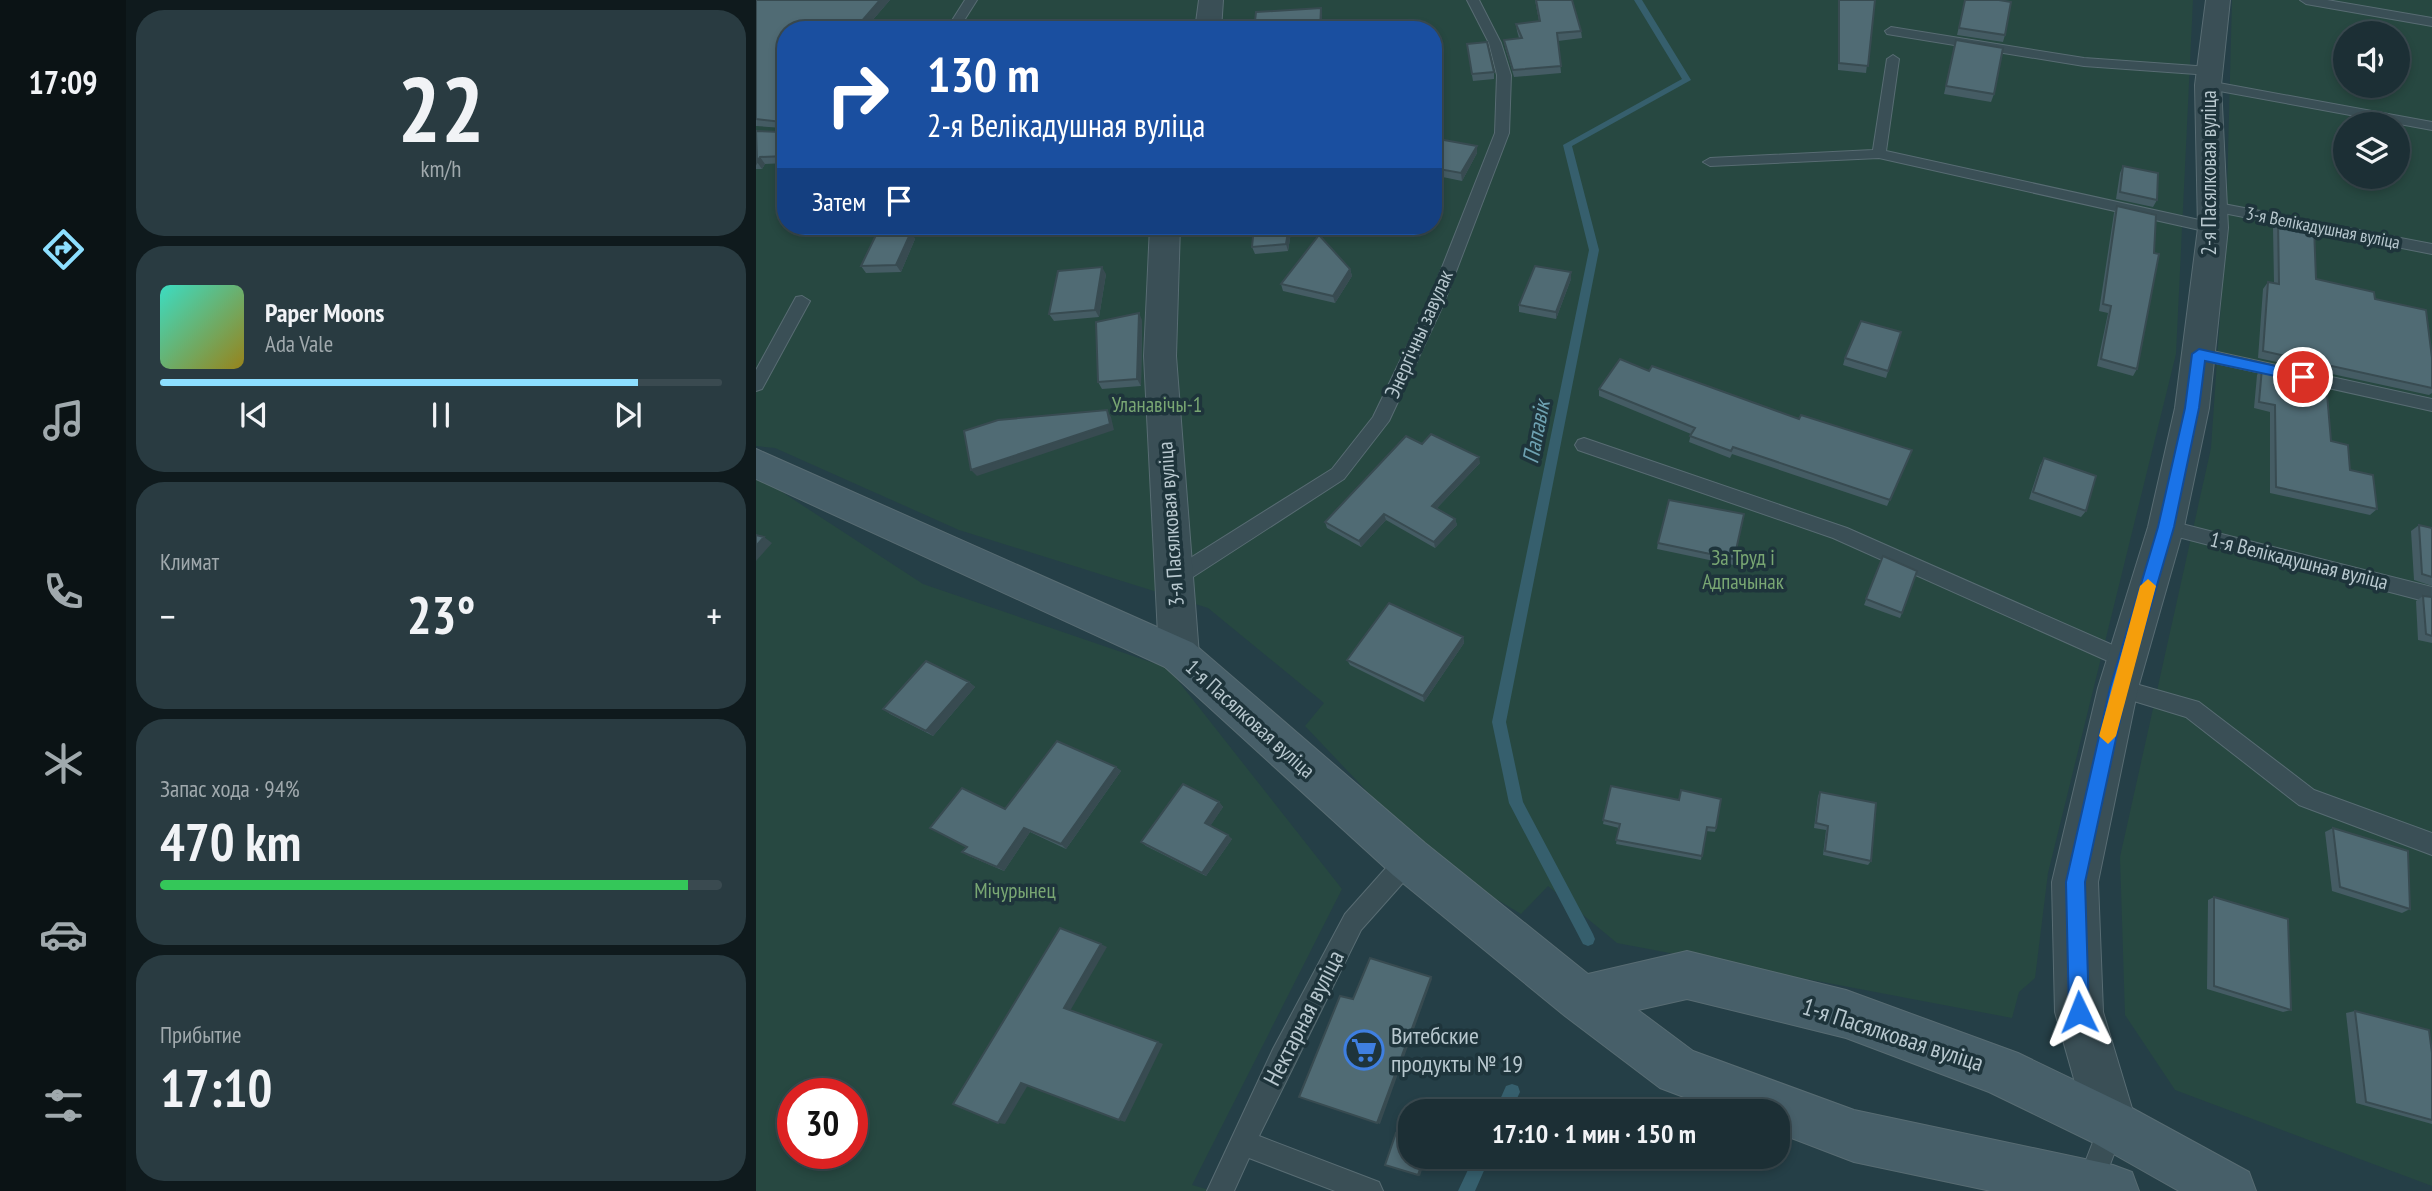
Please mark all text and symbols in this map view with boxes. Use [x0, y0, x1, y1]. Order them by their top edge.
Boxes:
map controls [2333, 21, 2410, 189]
button: sound [2333, 21, 2410, 98]
text: 130 m [927, 42, 1040, 106]
text: 22 [398, 49, 485, 167]
icon: right [812, 49, 903, 140]
text: 17:09 [28, 61, 98, 103]
street label: 2-я Пасялковая вуліца [2195, 90, 2222, 256]
text: 2-я Велікадушная вуліца [927, 104, 1205, 146]
button: layers [2333, 112, 2410, 189]
text: km/h [421, 154, 461, 183]
icon: arrive [880, 182, 918, 220]
text: Затем [812, 185, 866, 218]
street label: 3-я Велікадушная вуліца [2244, 201, 2402, 254]
icon: directions [39, 225, 88, 274]
street label: Энергічны завулак [1378, 265, 1459, 402]
text: Paper Moons [265, 296, 384, 329]
text: Ada Vale [265, 329, 333, 358]
pin [2273, 347, 2333, 407]
icon: arrive [2284, 358, 2322, 396]
park label: Уланавічы-1 [1112, 391, 1202, 418]
water label: Папавік [1515, 395, 1556, 466]
icon: music [39, 396, 88, 445]
icon: previous [235, 396, 273, 434]
icon: pause [422, 396, 460, 434]
icon: next [609, 396, 647, 434]
street label: 3-я Пасялковая вуліца [1151, 441, 1190, 607]
street label: 1-я Велікадушная вуліца [2207, 525, 2391, 596]
park label: За Труд і Адпачынак [1702, 544, 1784, 595]
text: Климат [160, 547, 219, 576]
icon: phone [39, 567, 88, 616]
text: 23° [407, 581, 475, 648]
text: − [160, 591, 176, 640]
text: + [706, 591, 722, 640]
street label: 1-я Пасялковая вуліца [1180, 653, 1321, 784]
icon: climate [39, 739, 88, 788]
text: Запас хода · 94% [160, 774, 300, 803]
text: 470 km [160, 808, 301, 875]
park label: Мічурынец [974, 877, 1056, 904]
icon: car [39, 910, 88, 959]
street label: Нектарная вуліца [1256, 945, 1351, 1091]
position arrow [2042, 975, 2116, 1049]
street label: 1-я Пасялковая вуліца [1799, 991, 1988, 1078]
text: Прибытие [160, 1020, 241, 1049]
place label: Витебские продукты № 19 [1391, 1020, 1523, 1079]
supermarket icon: Витебские продукты № 19 [1343, 1029, 1385, 1071]
text: 17:10 [160, 1054, 272, 1121]
speed limit sign: 30 [777, 1078, 868, 1169]
icon: filters [39, 1081, 88, 1130]
text: 17:10 · 1 мин · 150 m [1492, 1117, 1696, 1150]

